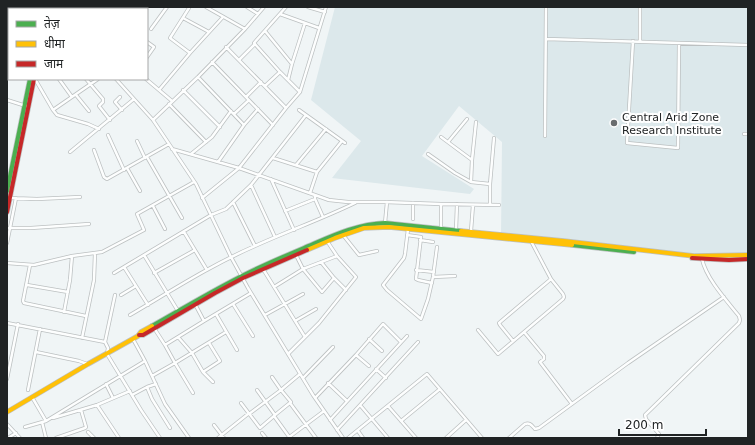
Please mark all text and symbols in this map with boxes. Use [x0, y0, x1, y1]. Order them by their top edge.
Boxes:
legend [8, 8, 148, 80]
text: तेज़ [44, 16, 61, 31]
text: धीमा [44, 36, 66, 51]
text: जाम [44, 57, 64, 71]
place label: Central Arid Zone Research Institute [622, 111, 722, 137]
marker: Central Arid Zone Research Institute [609, 118, 619, 128]
scale bar [619, 411, 706, 437]
text: 200 m [625, 418, 663, 432]

